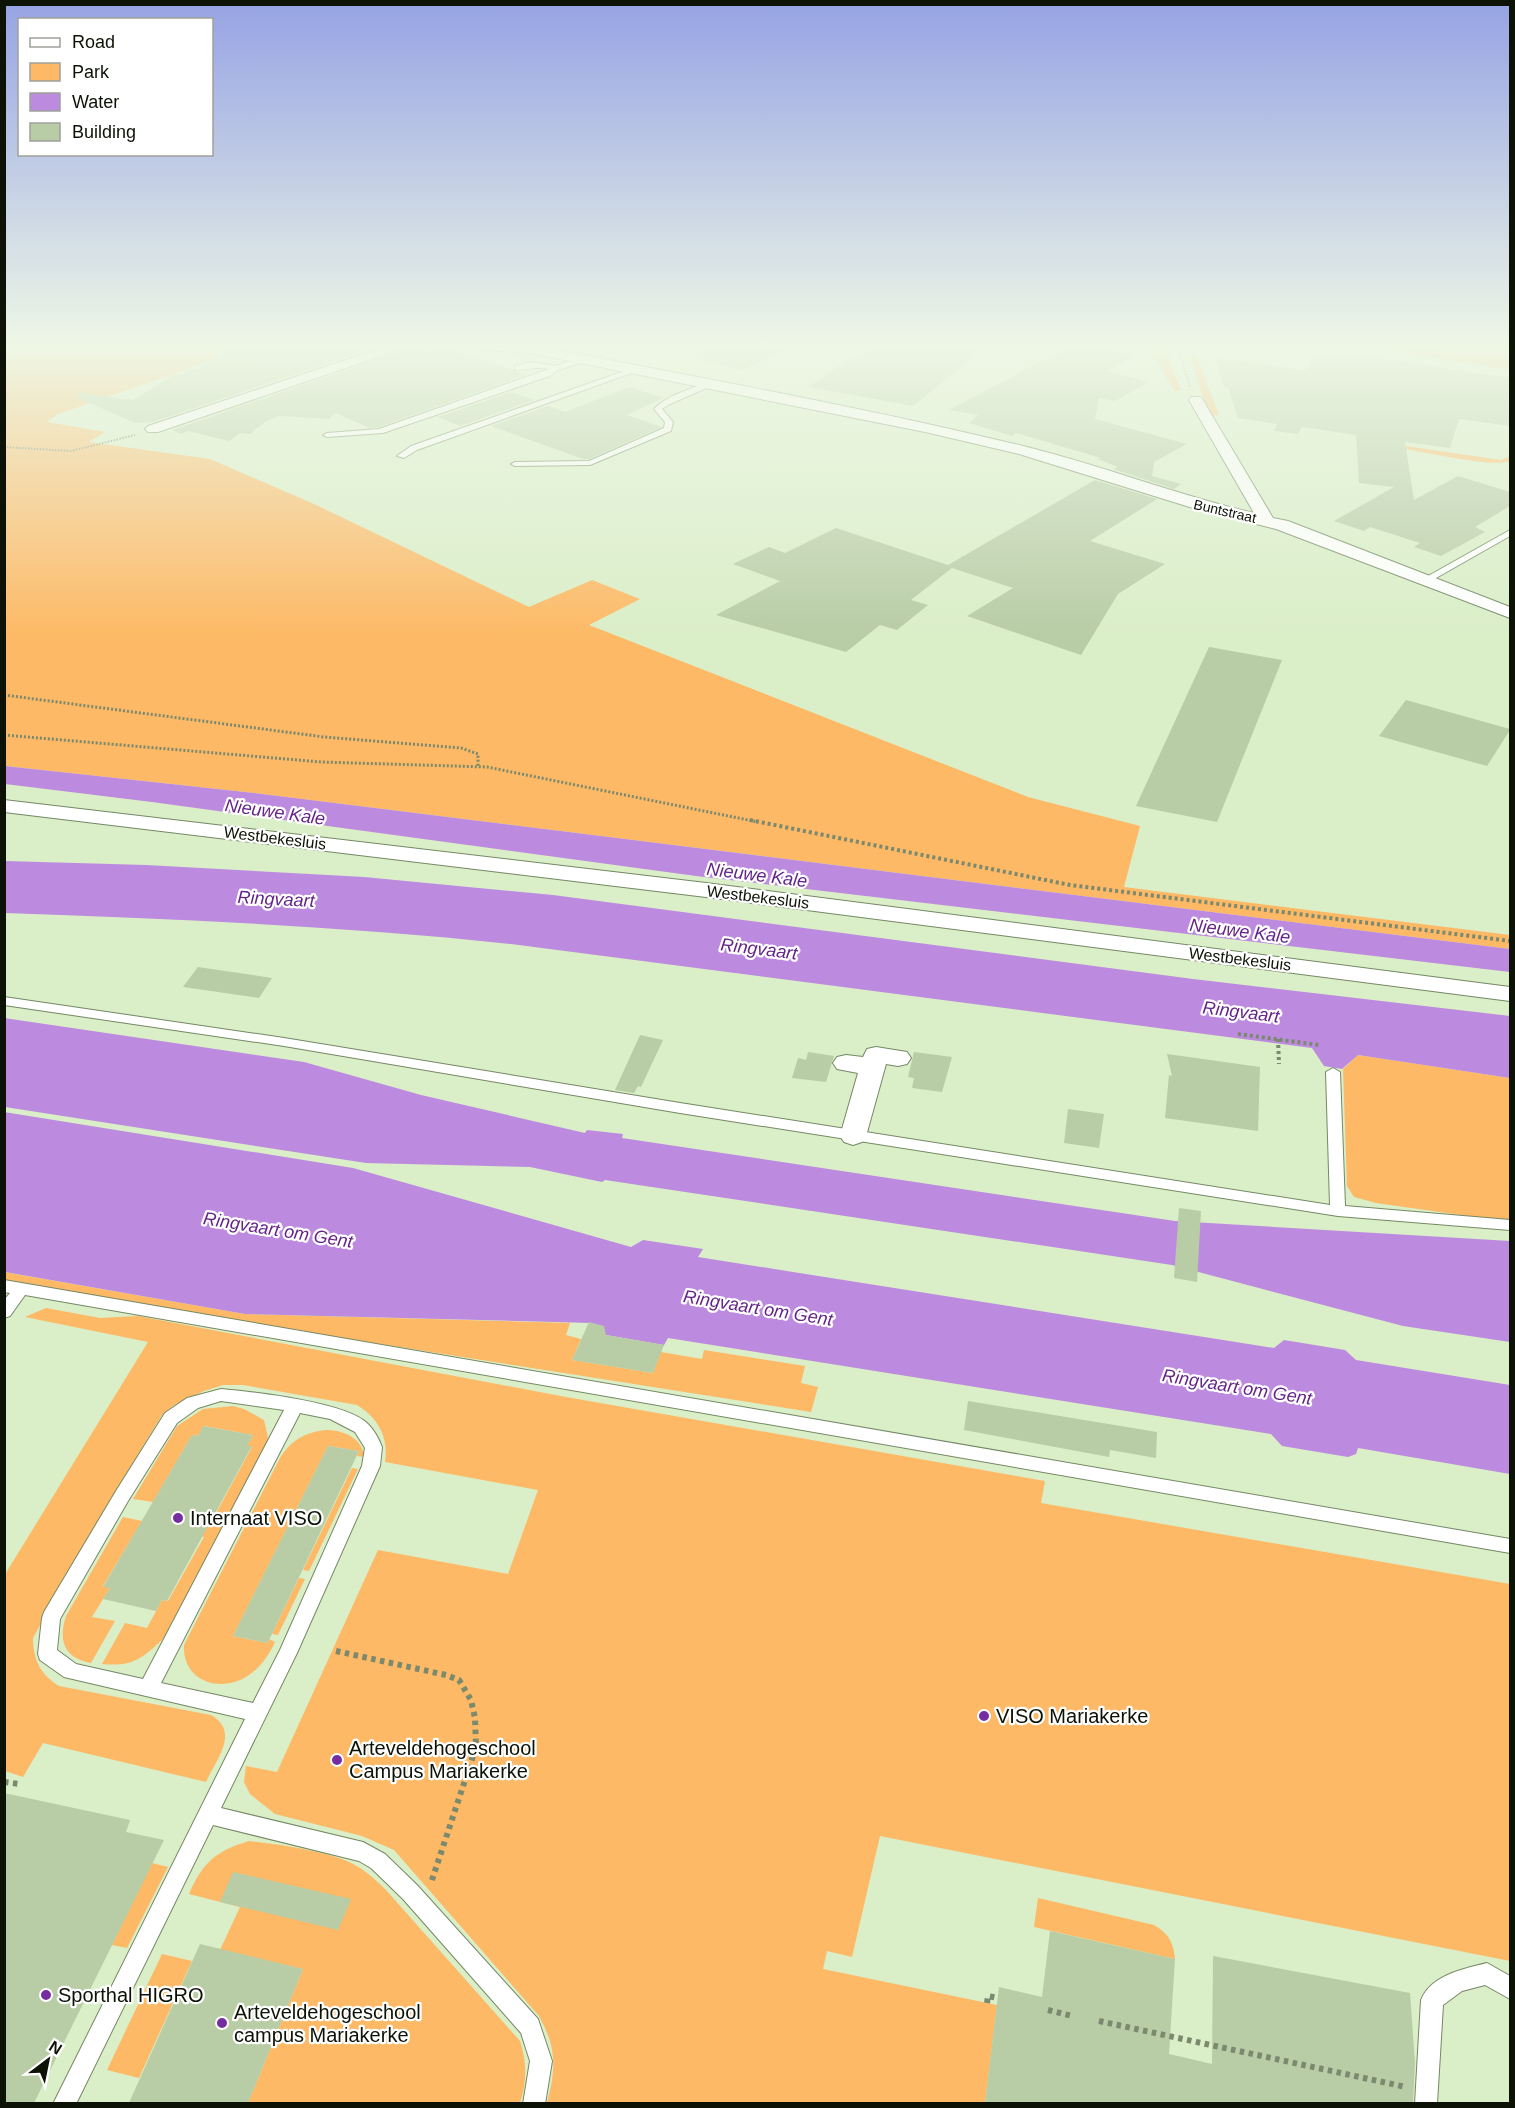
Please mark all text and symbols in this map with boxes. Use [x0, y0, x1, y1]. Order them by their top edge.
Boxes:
legend [18, 18, 213, 156]
text: Road [72, 32, 115, 52]
text: Park [72, 62, 110, 82]
text: Water [72, 92, 119, 112]
text: Building [72, 122, 136, 142]
street label: Buntstraat [1192, 496, 1258, 526]
water label: Nieuwe Kale [224, 795, 326, 829]
street label: Westbekesluis [223, 823, 327, 853]
water label: Nieuwe Kale [706, 859, 808, 891]
street label: Westbekesluis [706, 882, 810, 912]
water label: Ringvaart [237, 887, 316, 911]
water label: Nieuwe Kale [1189, 915, 1291, 947]
water label: Ringvaart [720, 934, 799, 964]
street label: Westbekesluis [1188, 944, 1292, 974]
water label: Ringvaart [1202, 997, 1281, 1027]
water label: Ringvaart om Gent [202, 1208, 355, 1252]
water label: Ringvaart om Gent [682, 1286, 835, 1330]
water label: Ringvaart om Gent [1161, 1365, 1314, 1409]
place label: Internaat VISO [190, 1507, 322, 1529]
marker: Internaat VISO [171, 1511, 185, 1525]
place label: VISO Mariakerke [996, 1705, 1148, 1727]
marker: VISO Mariakerke [977, 1709, 991, 1723]
place label: Arteveldehogeschool Campus Mariakerke [349, 1737, 536, 1782]
marker: Arteveldehogeschool Campus Mariakerke [330, 1753, 344, 1767]
place label: Sporthal HIGRO [58, 1984, 204, 2006]
marker: Sporthal HIGRO [39, 1988, 53, 2002]
place label: Arteveldehogeschool campus Mariakerke [234, 2001, 421, 2046]
marker: Arteveldehogeschool campus Mariakerke [215, 2016, 229, 2030]
north arrow [18, 2030, 78, 2090]
text: N [46, 2037, 65, 2058]

